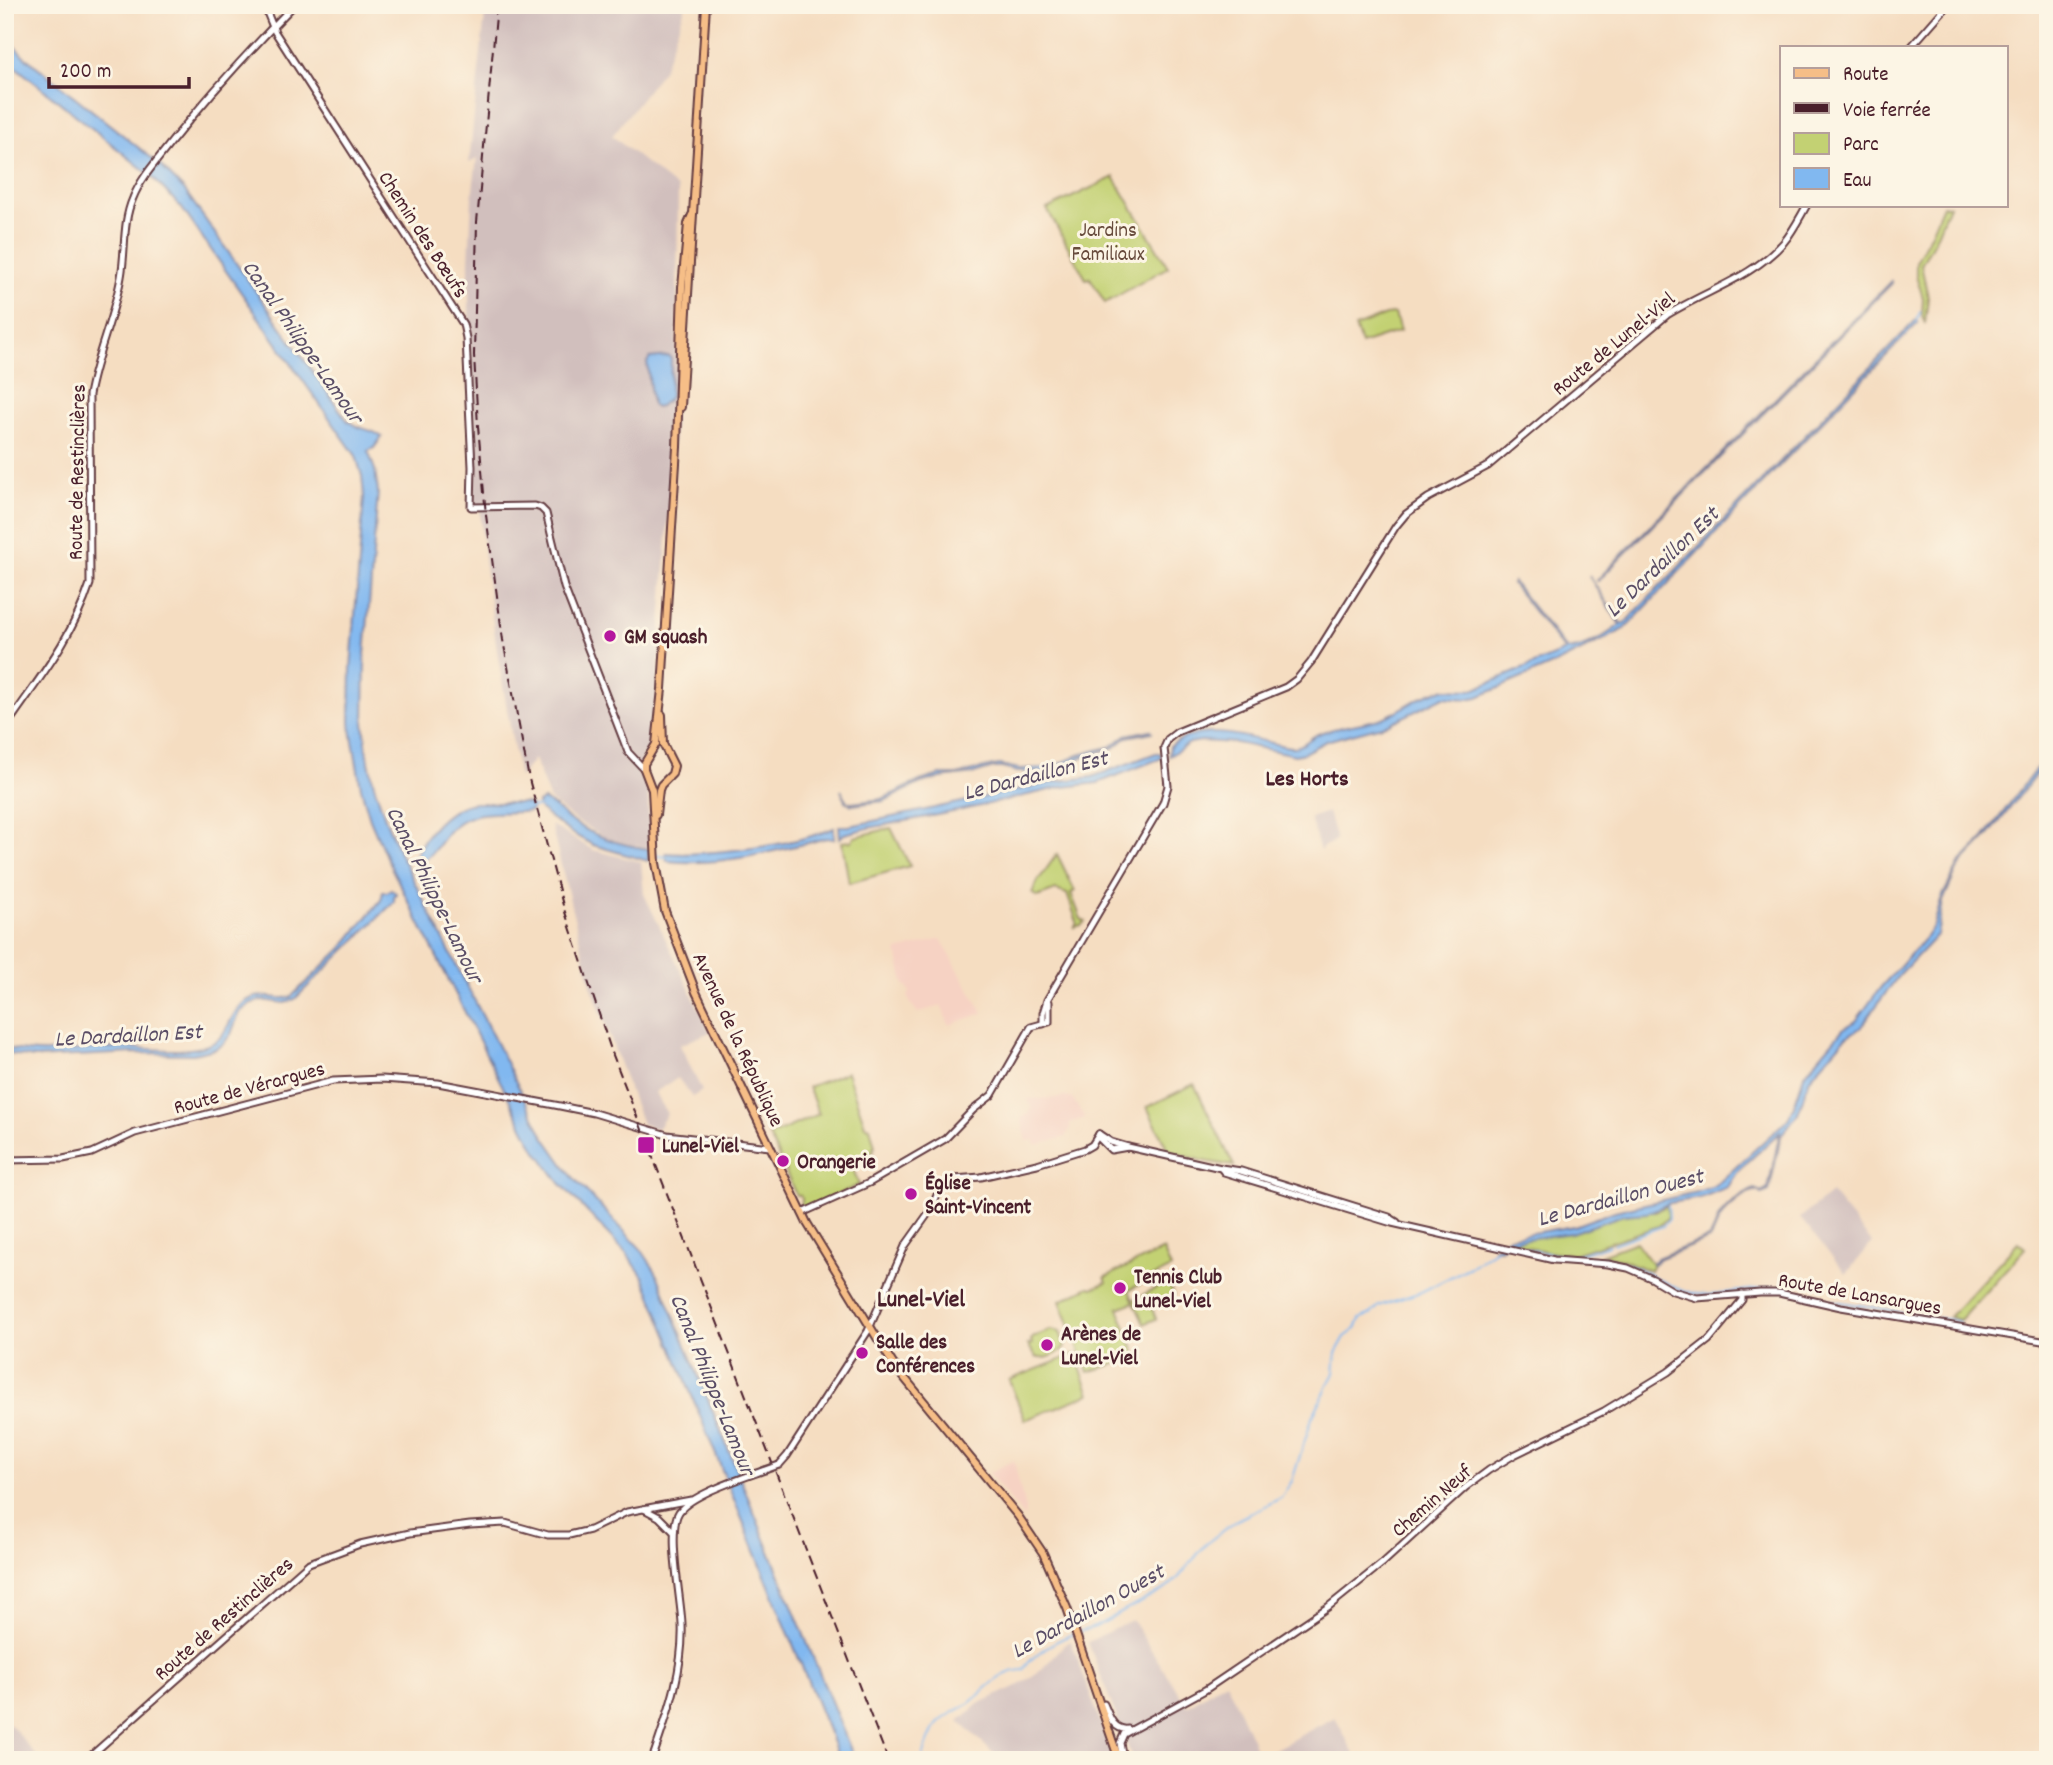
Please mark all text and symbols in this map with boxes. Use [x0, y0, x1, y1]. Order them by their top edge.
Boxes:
scale bar [49, 46, 189, 90]
legend [1780, 46, 2008, 206]
text: 200 m [60, 58, 111, 88]
text: Route [1843, 61, 1889, 91]
text: Voie ferrée [1843, 97, 1931, 127]
text: Parc [1843, 131, 1879, 161]
street label: Chemin des Bœufs [369, 166, 474, 305]
text: Eau [1843, 167, 1871, 197]
park label: Jardins Familiaux [1071, 217, 1145, 271]
water label: Canal Philippe-Lamour [232, 254, 371, 434]
street label: Route de Lunel-Viel [1547, 286, 1683, 405]
street label: Route de Restinclières [62, 384, 96, 560]
water label: Le Dardaillon Est [1599, 499, 1730, 627]
place label: GM squash [624, 624, 708, 654]
marker: GM squash [602, 628, 618, 644]
water label: Le Dardaillon Est [960, 743, 1114, 811]
district label: Les Horts [1265, 764, 1349, 797]
water label: Canal Philippe-Lamour [376, 802, 491, 992]
street label: Avenue de la République [683, 948, 790, 1132]
water label: Le Dardaillon Est [54, 1017, 205, 1058]
street label: Route de Vérargues [171, 1055, 329, 1124]
place label: Lunel-Viel [662, 1133, 740, 1163]
marker: Lunel-Viel [636, 1135, 656, 1155]
place label: Orangerie [797, 1149, 876, 1179]
marker: Orangerie [775, 1153, 791, 1169]
water label: Le Dardaillon Ouest [1534, 1161, 1710, 1237]
place label: Église Saint-Vincent [925, 1170, 1032, 1224]
marker: Église Saint-Vincent [903, 1186, 919, 1202]
place label: Tennis Club Lunel-Viel [1134, 1264, 1222, 1318]
street label: Route de Lansargues [1775, 1267, 1943, 1325]
marker: Tennis Club Lunel-Viel [1112, 1280, 1128, 1296]
district label: Lunel-Viel [877, 1284, 965, 1318]
water label: Canal Philippe-Lamour [659, 1290, 763, 1483]
place label: Arènes de Lunel-Viel [1061, 1321, 1141, 1375]
place label: Salle des Conférences [876, 1329, 975, 1383]
marker: Arènes de Lunel-Viel [1039, 1337, 1055, 1353]
marker: Salle des Conférences [854, 1345, 870, 1361]
street label: Chemin Neuf [1386, 1458, 1480, 1546]
street label: Route de Restinclières [149, 1551, 301, 1689]
water label: Le Dardaillon Ouest [1006, 1556, 1173, 1669]

